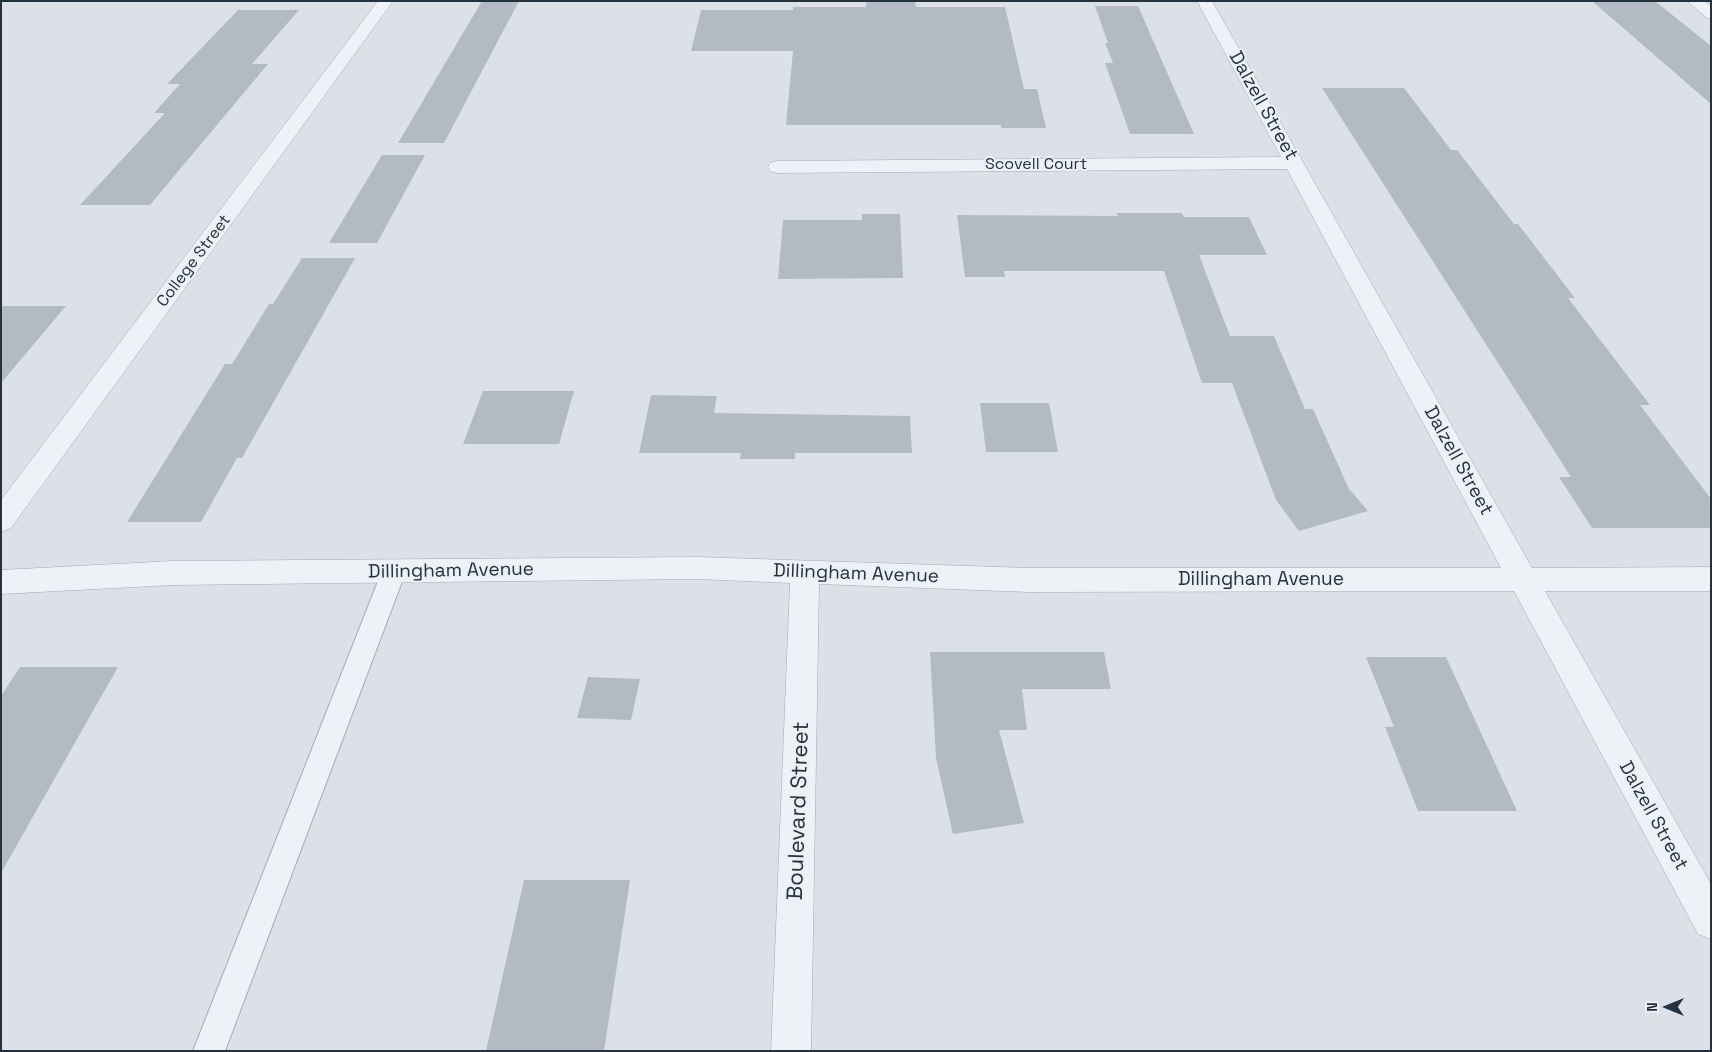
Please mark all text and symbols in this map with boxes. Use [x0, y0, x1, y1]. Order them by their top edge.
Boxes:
street label: Dalzell Street [1224, 47, 1302, 165]
street label: Scovell Court [985, 155, 1087, 175]
street label: College Street [153, 211, 235, 311]
street label: Dalzell Street [1419, 402, 1497, 520]
street label: Dillingham Avenue [368, 558, 534, 584]
street label: Dillingham Avenue [773, 560, 939, 588]
street label: Dillingham Avenue [1178, 569, 1344, 591]
street label: Boulevard Street [783, 721, 815, 901]
street label: Dalzell Street [1614, 757, 1692, 875]
north arrow [1642, 982, 1692, 1032]
text: N [1643, 1002, 1661, 1012]

